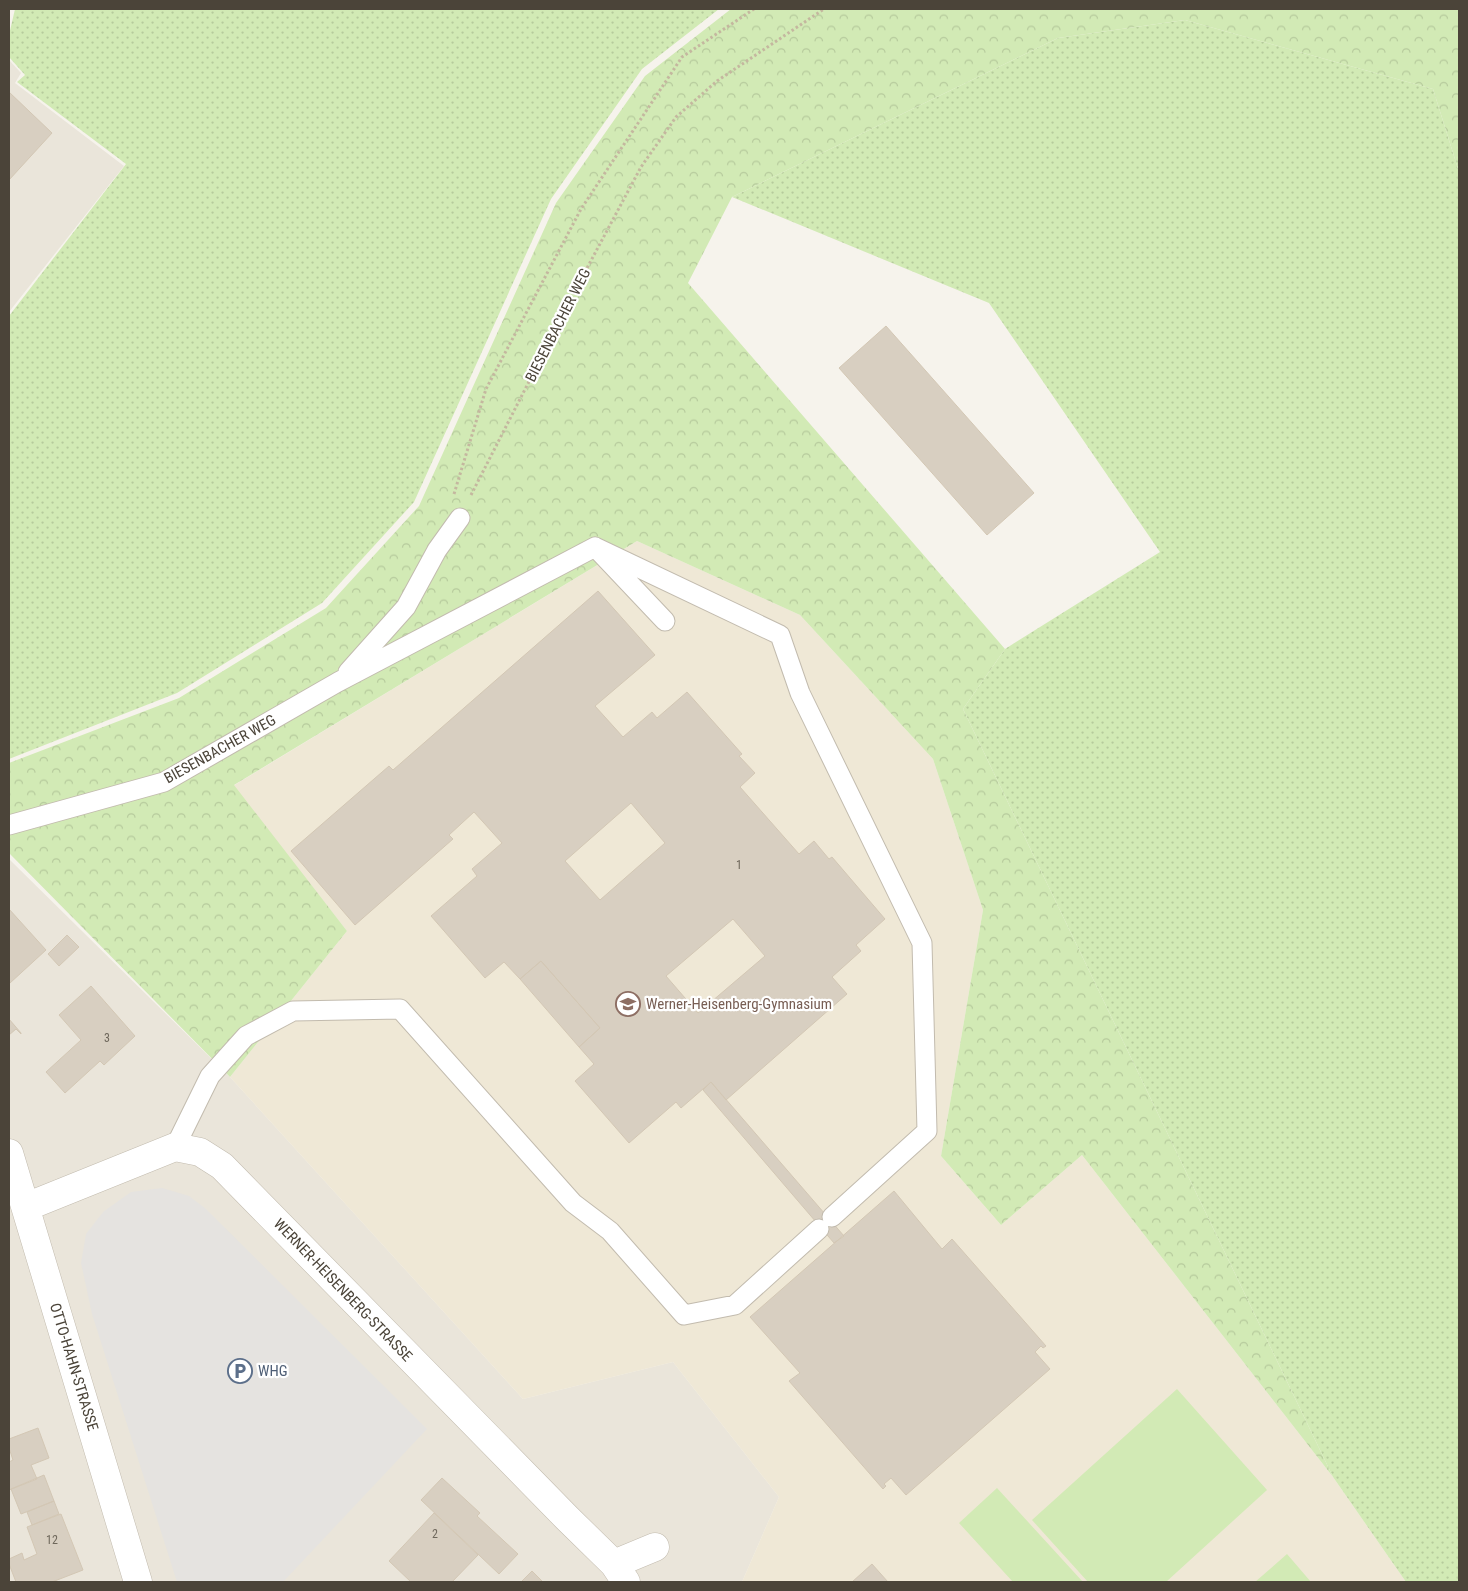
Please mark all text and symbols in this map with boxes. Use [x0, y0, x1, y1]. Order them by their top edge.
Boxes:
street label: BIESENBACHER WEG [522, 265, 594, 385]
street label: BIESENBACHER WEG [161, 711, 279, 787]
house number: 1 [736, 858, 742, 872]
school or university icon: Werner-Heisenberg-Gymnasium [615, 991, 641, 1017]
place label: Werner-Heisenberg-Gymnasium [646, 995, 832, 1013]
house number: 3 [104, 1031, 110, 1045]
street label: WERNER-HEISENBERG-STRASSE [270, 1215, 416, 1365]
street label: OTTO-HAHN-STRASSE [46, 1301, 102, 1433]
parking icon: WHG [227, 1358, 253, 1384]
place label: WHG [258, 1362, 288, 1380]
house number: 2 [432, 1527, 438, 1541]
house number: 12 [46, 1533, 58, 1547]

